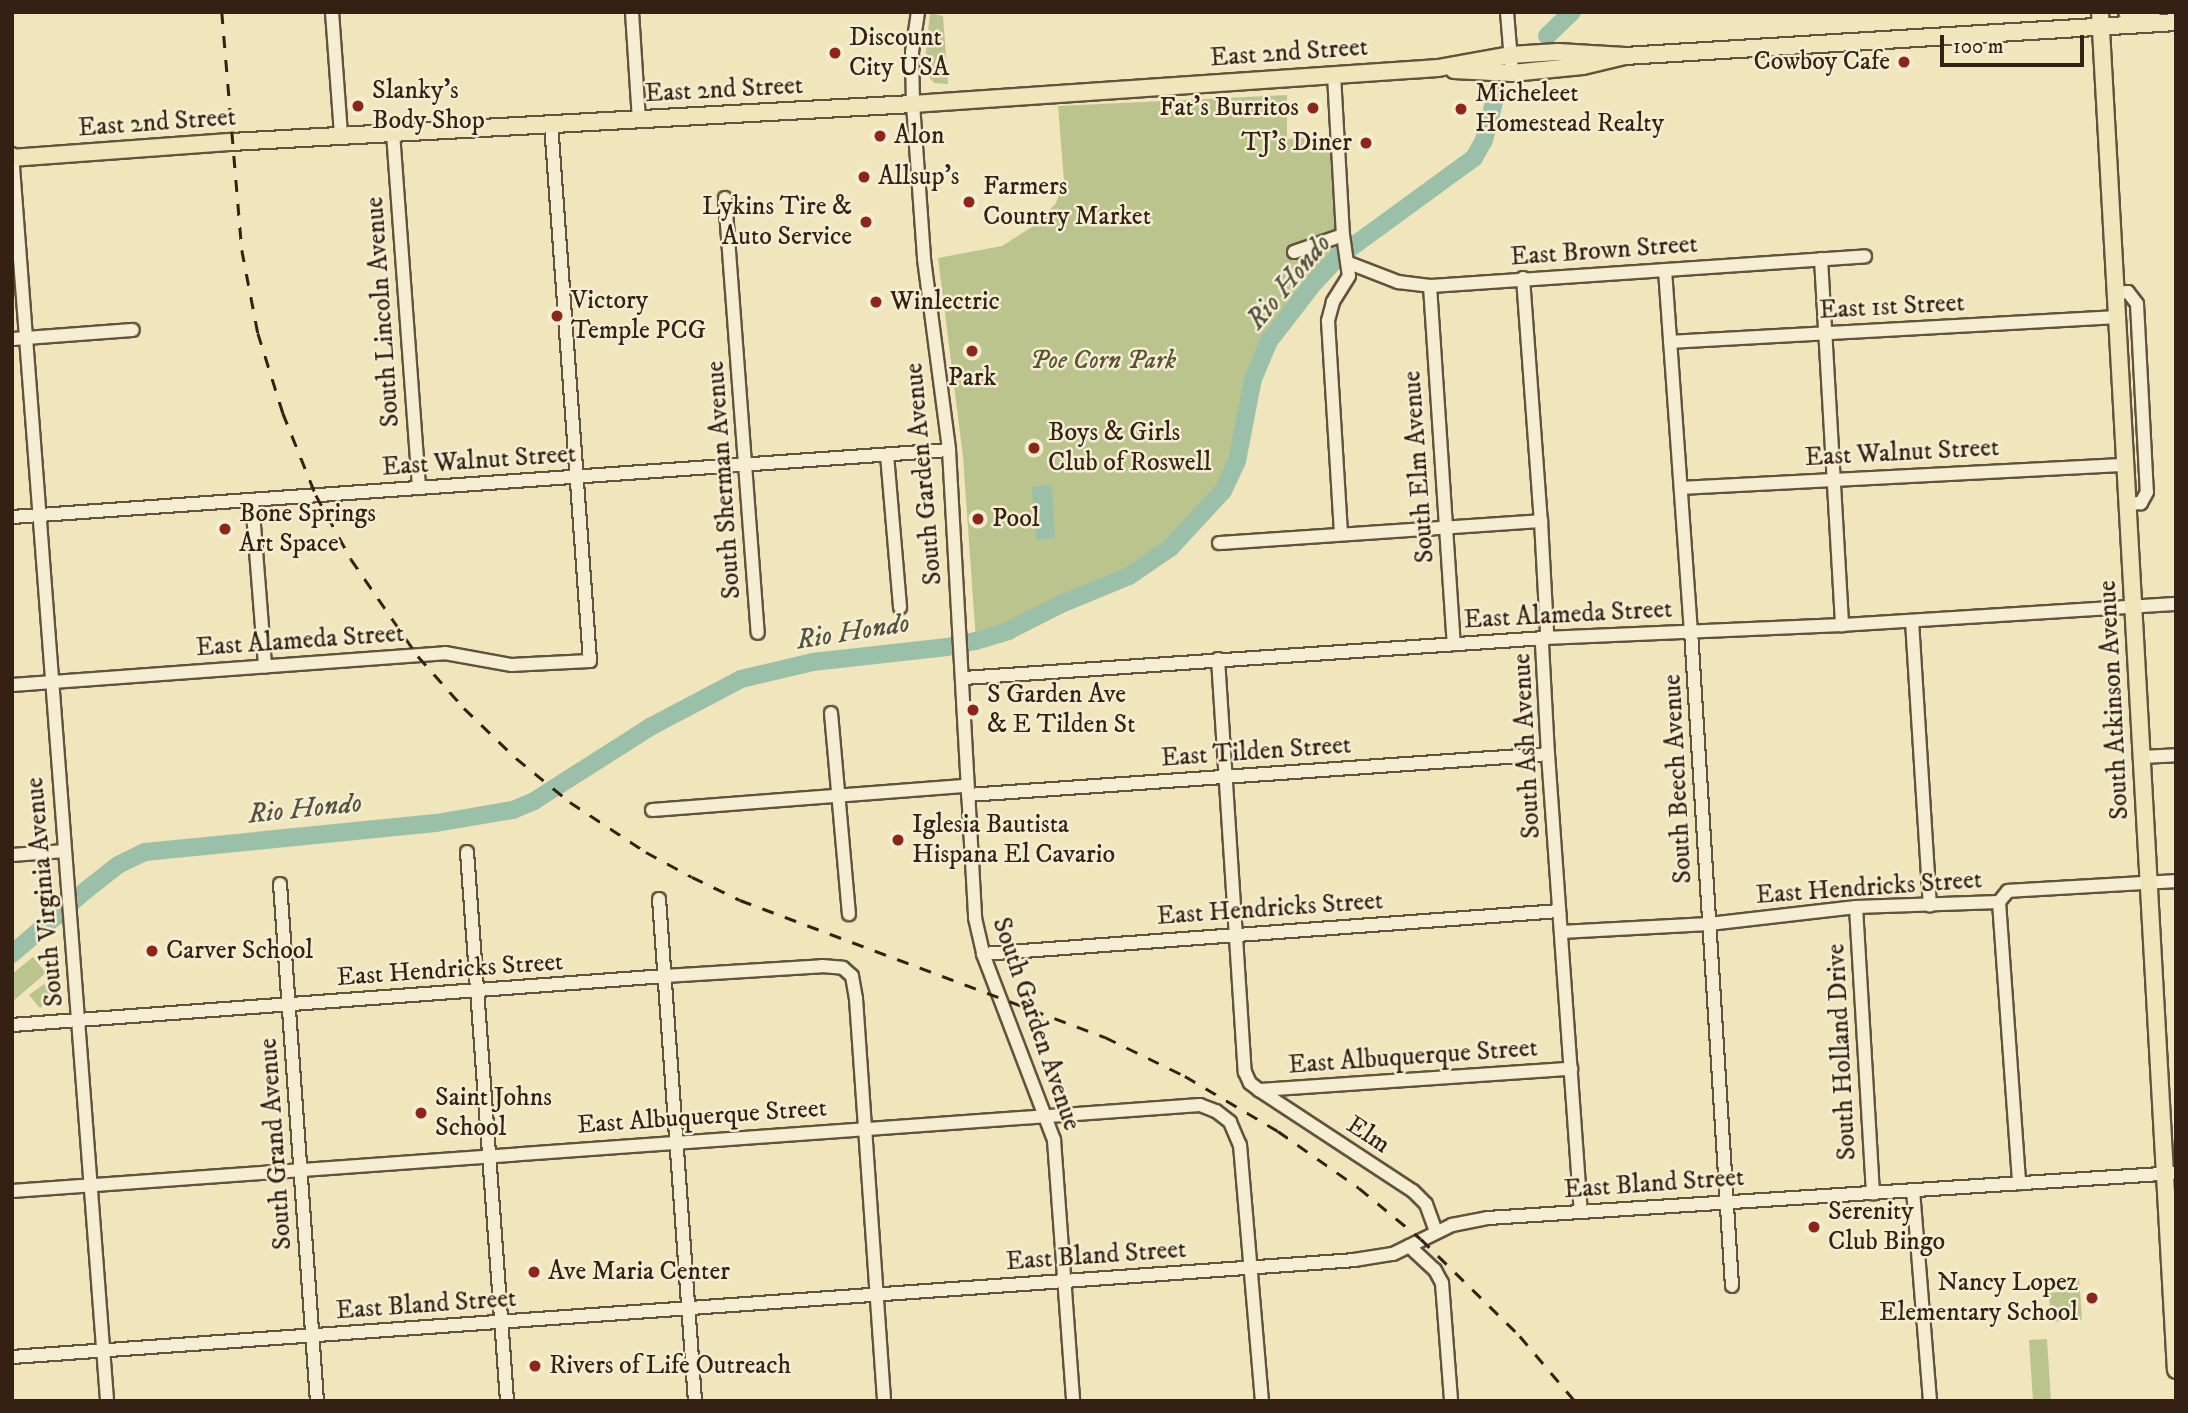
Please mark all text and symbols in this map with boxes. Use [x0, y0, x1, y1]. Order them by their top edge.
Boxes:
scale bar [1943, 21, 2086, 65]
place label: Discount City USA [849, 22, 949, 84]
street label: East 2nd Street [1209, 32, 1369, 74]
text: 100 m [1953, 34, 2004, 60]
marker: Discount City USA [827, 45, 843, 61]
place label: Cowboy Cafe [1753, 46, 1890, 78]
marker: Cowboy Cafe [1896, 54, 1912, 70]
street label: East 2nd Street [644, 70, 804, 110]
place label: Slanky's Body Shop [372, 75, 485, 136]
place label: Micheleet Homestead Realty [1475, 78, 1664, 140]
place label: Fat’s Burritos [1159, 92, 1299, 124]
marker: Slanky's Body Shop [350, 98, 366, 114]
marker: Fat’s Burritos [1305, 100, 1321, 116]
marker: Micheleet Homestead Realty [1453, 101, 1469, 117]
street label: East 2nd Street [77, 102, 237, 144]
place label: Alon [894, 120, 945, 152]
place label: TJ's Diner [1241, 127, 1352, 159]
marker: Alon [872, 128, 888, 144]
marker: TJ's Diner [1358, 135, 1374, 151]
place label: Allsup’s [878, 161, 959, 193]
marker: Allsup’s [856, 169, 872, 185]
place label: Farmers Country Market [983, 171, 1151, 232]
place label: Lykins Tire & Auto Service [702, 191, 852, 252]
marker: Farmers Country Market [961, 194, 977, 210]
street label: South Lincoln Avenue [359, 196, 407, 428]
marker: Lykins Tire & Auto Service [858, 214, 874, 230]
water label: Rio Hondo [1239, 227, 1339, 337]
street label: East Brown Street [1509, 229, 1699, 273]
place label: Victory Temple PCG [571, 285, 706, 346]
place label: Winlectric [890, 286, 1000, 318]
street label: East 1st Street [1818, 288, 1966, 326]
marker: Winlectric [868, 294, 884, 310]
marker: Victory Temple PCG [549, 308, 565, 324]
marker: Park [964, 343, 980, 359]
park label: Poe Corn Park [1030, 345, 1176, 377]
street label: South Sherman Avenue [700, 360, 748, 600]
street label: South Garden Avenue [899, 362, 949, 586]
place label: Park [948, 362, 996, 394]
street label: South Elm Avenue [1397, 370, 1441, 564]
place label: Boys & Girls Club of Roswell [1048, 417, 1211, 478]
street label: East Walnut Street [1804, 432, 2000, 474]
street label: East Walnut Street [381, 439, 577, 483]
marker: Boys & Girls Club of Roswell [1026, 440, 1042, 456]
place label: Bone Springs Art Space [239, 498, 376, 560]
place label: Pool [992, 503, 1040, 535]
marker: Pool [970, 511, 986, 527]
marker: Bone Springs Art Space [217, 521, 233, 537]
street label: South Atkinson Avenue [2092, 579, 2136, 821]
street label: East Alameda Street [1463, 594, 1673, 636]
water label: Rio Hondo [794, 606, 912, 658]
street label: East Alameda Street [195, 618, 405, 664]
street label: South Ash Avenue [1507, 652, 1547, 840]
street label: South Beech Avenue [1657, 673, 1699, 885]
place label: S Garden Ave & E Tilden St [987, 679, 1135, 740]
marker: S Garden Ave & E Tilden St [965, 702, 981, 718]
street label: East Tilden Street [1160, 730, 1352, 774]
street label: South Virginia Avenue [19, 776, 71, 1008]
water label: Rio Hondo [246, 786, 364, 832]
place label: Iglesia Bautista Hispana El Cavario [912, 809, 1115, 870]
marker: Iglesia Bautista Hispana El Cavario [890, 832, 906, 848]
street label: East Hendricks Street [1755, 865, 1983, 911]
street label: East Hendricks Street [1156, 886, 1384, 932]
street label: South Garden Avenue [985, 913, 1087, 1135]
place label: Carver School [166, 935, 313, 967]
marker: Carver School [144, 943, 160, 959]
street label: South Holland Drive [1821, 943, 1863, 1161]
street label: East Hendricks Street [336, 947, 564, 993]
street label: East Albuquerque Street [1287, 1033, 1539, 1081]
street label: South Grand Avenue [253, 1037, 299, 1251]
place label: Saint Johns School [435, 1082, 552, 1144]
street label: East Albuquerque Street [576, 1093, 828, 1141]
marker: Saint Johns School [413, 1105, 429, 1121]
street label: Elm [1340, 1109, 1396, 1161]
street label: East Bland Street [1563, 1162, 1745, 1206]
place label: Serenity Club Bingo [1828, 1196, 1945, 1258]
marker: Serenity Club Bingo [1806, 1219, 1822, 1235]
street label: East Bland Street [1005, 1234, 1187, 1278]
place label: Ave Maria Center [548, 1256, 730, 1288]
marker: Ave Maria Center [526, 1264, 542, 1280]
place label: Nancy Lopez Elementary School [1879, 1267, 2078, 1328]
street label: East Bland Street [335, 1283, 517, 1327]
marker: Nancy Lopez Elementary School [2084, 1290, 2100, 1306]
place label: Rivers of Life Outreach [549, 1350, 791, 1382]
marker: Rivers of Life Outreach [527, 1358, 543, 1374]

